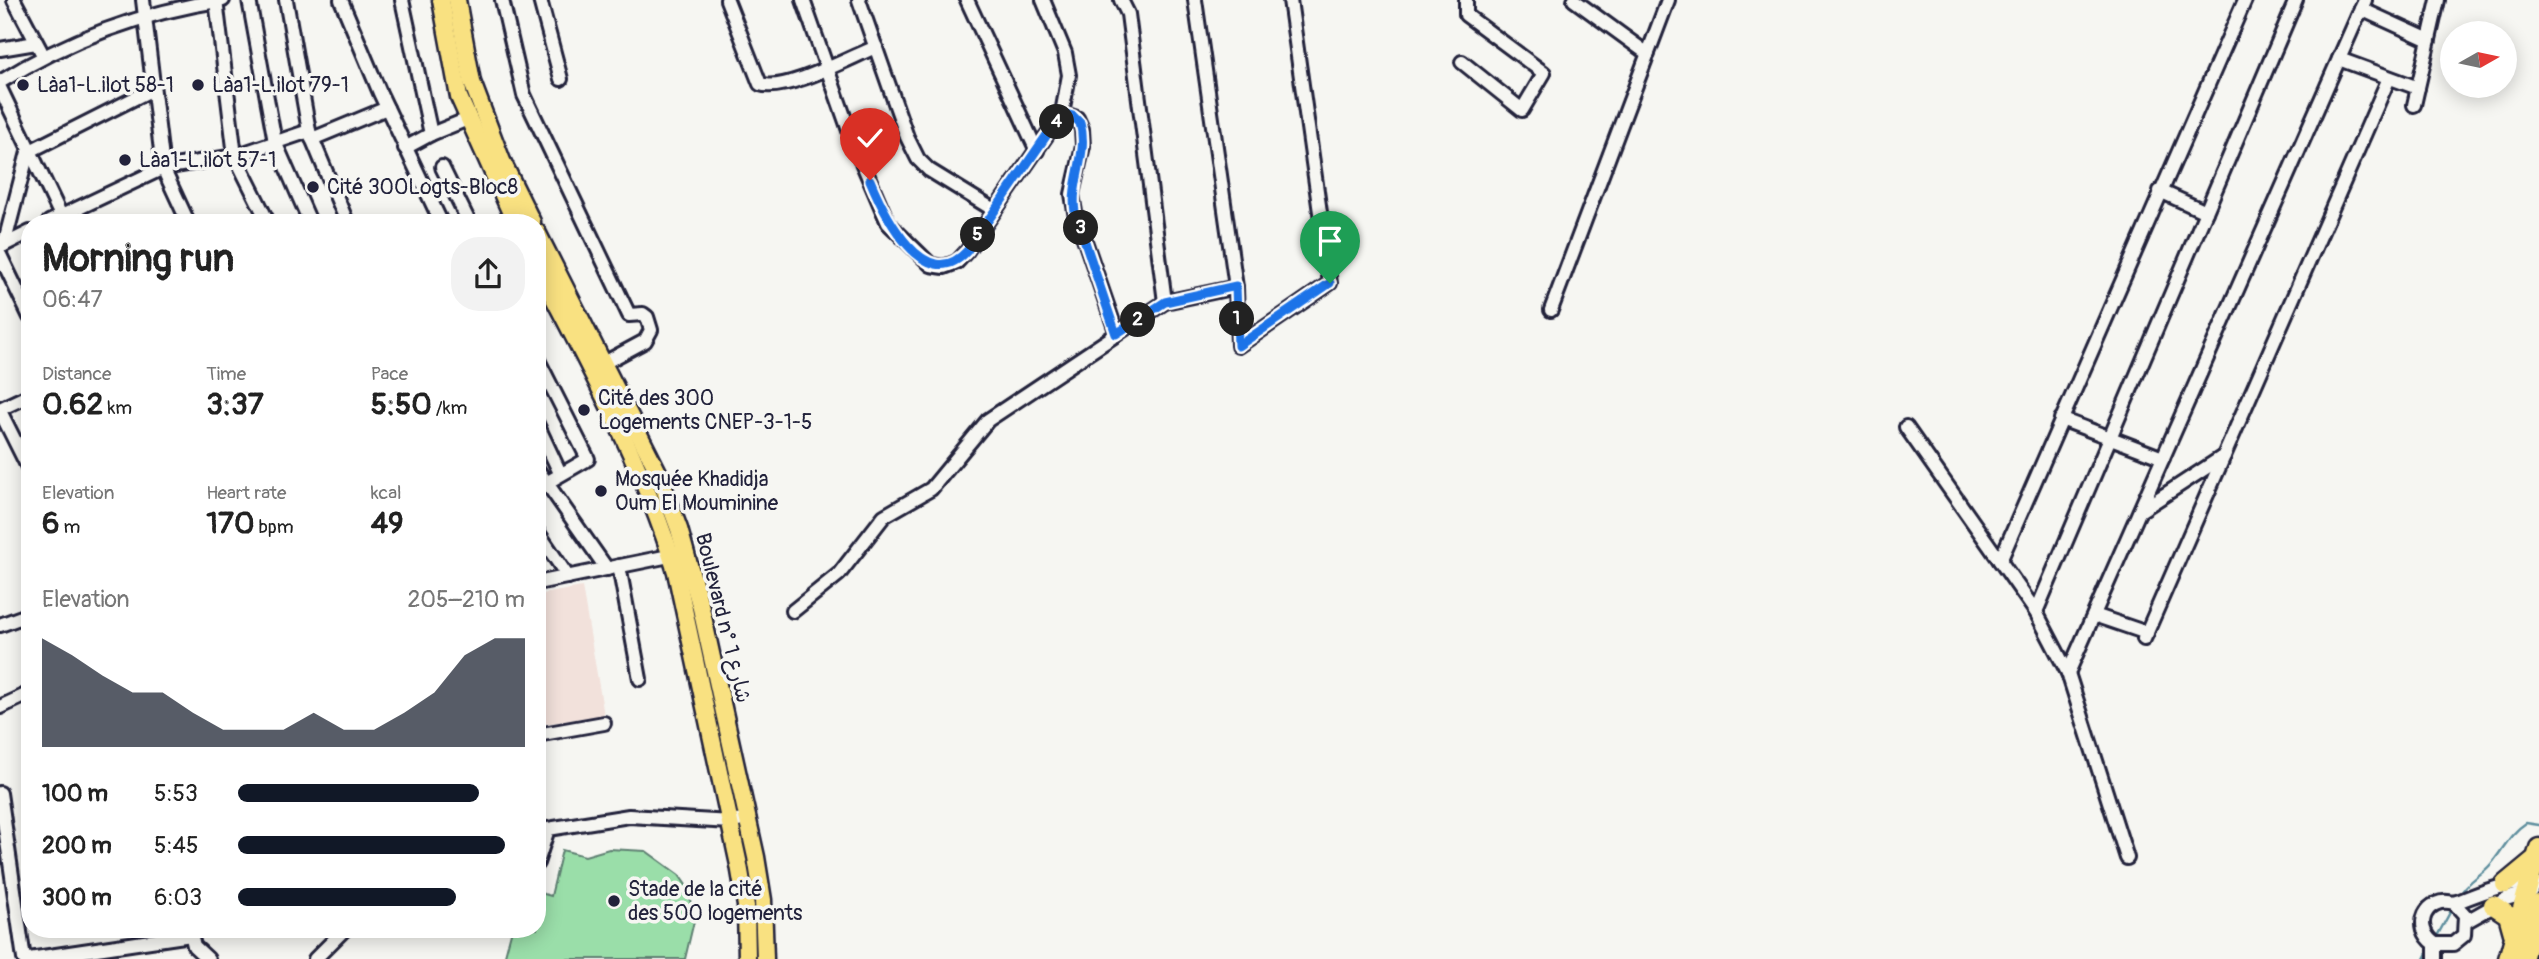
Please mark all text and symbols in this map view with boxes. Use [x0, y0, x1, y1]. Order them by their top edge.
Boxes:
north arrow [2440, 21, 2516, 98]
map controls [2440, 21, 2517, 98]
place label: Làa1-L.ilot 58-1 [37, 72, 174, 99]
place label: Làa1-L.ilot 79-1 [212, 72, 349, 99]
marker: Làa1-L.ilot 58-1 [15, 77, 31, 93]
marker: Làa1-L.ilot 79-1 [190, 77, 206, 93]
pin: 4 [1040, 104, 1074, 140]
pin [840, 108, 900, 180]
text: 4 [1051, 109, 1062, 133]
icon: check [851, 119, 889, 157]
place label: Làa1-L.ilot 57-1 [139, 147, 277, 174]
marker: Làa1-L.ilot 57-1 [117, 152, 133, 168]
place label: Cité 300Logts-Bloc8 [327, 174, 518, 201]
marker: Cité 300Logts-Bloc8 [305, 179, 321, 195]
pin: 3 [1064, 210, 1098, 246]
pin [1300, 211, 1360, 283]
text: 3 [1075, 215, 1086, 239]
pin: 5 [960, 218, 996, 252]
text: 5 [972, 222, 983, 246]
icon: arrive [1311, 222, 1349, 260]
text: Morning run [42, 235, 234, 283]
button: share [451, 237, 525, 311]
text: 06:47 [42, 285, 103, 314]
pin: 2 [1120, 302, 1156, 338]
pin: 1 [1220, 302, 1254, 336]
text: 1 [1233, 306, 1240, 330]
text: 2 [1132, 307, 1143, 331]
text: Distance [42, 362, 111, 386]
text: Time [206, 362, 246, 386]
text: Pace [371, 362, 408, 386]
place label: Cité des 300 Logements CNEP-3-1-5 [598, 385, 812, 436]
text: 0.62 [42, 386, 103, 423]
text: 3:37 [206, 386, 264, 423]
text: 5:50 [371, 386, 432, 423]
text: km [103, 396, 132, 420]
text: /km [432, 396, 467, 420]
marker: Cité des 300 Logements CNEP-3-1-5 [576, 402, 592, 418]
place label: Mosquée Khadidja Oum El Mouminine [615, 466, 779, 517]
text: Elevation [42, 481, 114, 505]
text: Heart rate [206, 481, 286, 505]
text: kcal [371, 481, 402, 505]
marker: Mosquée Khadidja Oum El Mouminine [593, 483, 609, 499]
text: 6 [42, 505, 59, 542]
text: 170 [206, 505, 254, 542]
text: 49 [371, 505, 404, 542]
text: m [59, 515, 80, 539]
text: bpm [254, 515, 294, 539]
street label: Boulevard n° شارع 1 [688, 530, 757, 706]
text: Elevation [42, 585, 130, 614]
text: 205–210 m [407, 585, 525, 614]
text: 100 m [42, 779, 108, 808]
text: 5:53 [154, 779, 198, 808]
text: 200 m [42, 831, 112, 860]
text: 5:45 [154, 831, 198, 860]
place label: Stade de la cité des 500 logements [628, 876, 803, 927]
text: 300 m [42, 883, 112, 912]
text: 6:03 [154, 883, 202, 912]
marker: Stade de la cité des 500 logements [606, 893, 622, 909]

